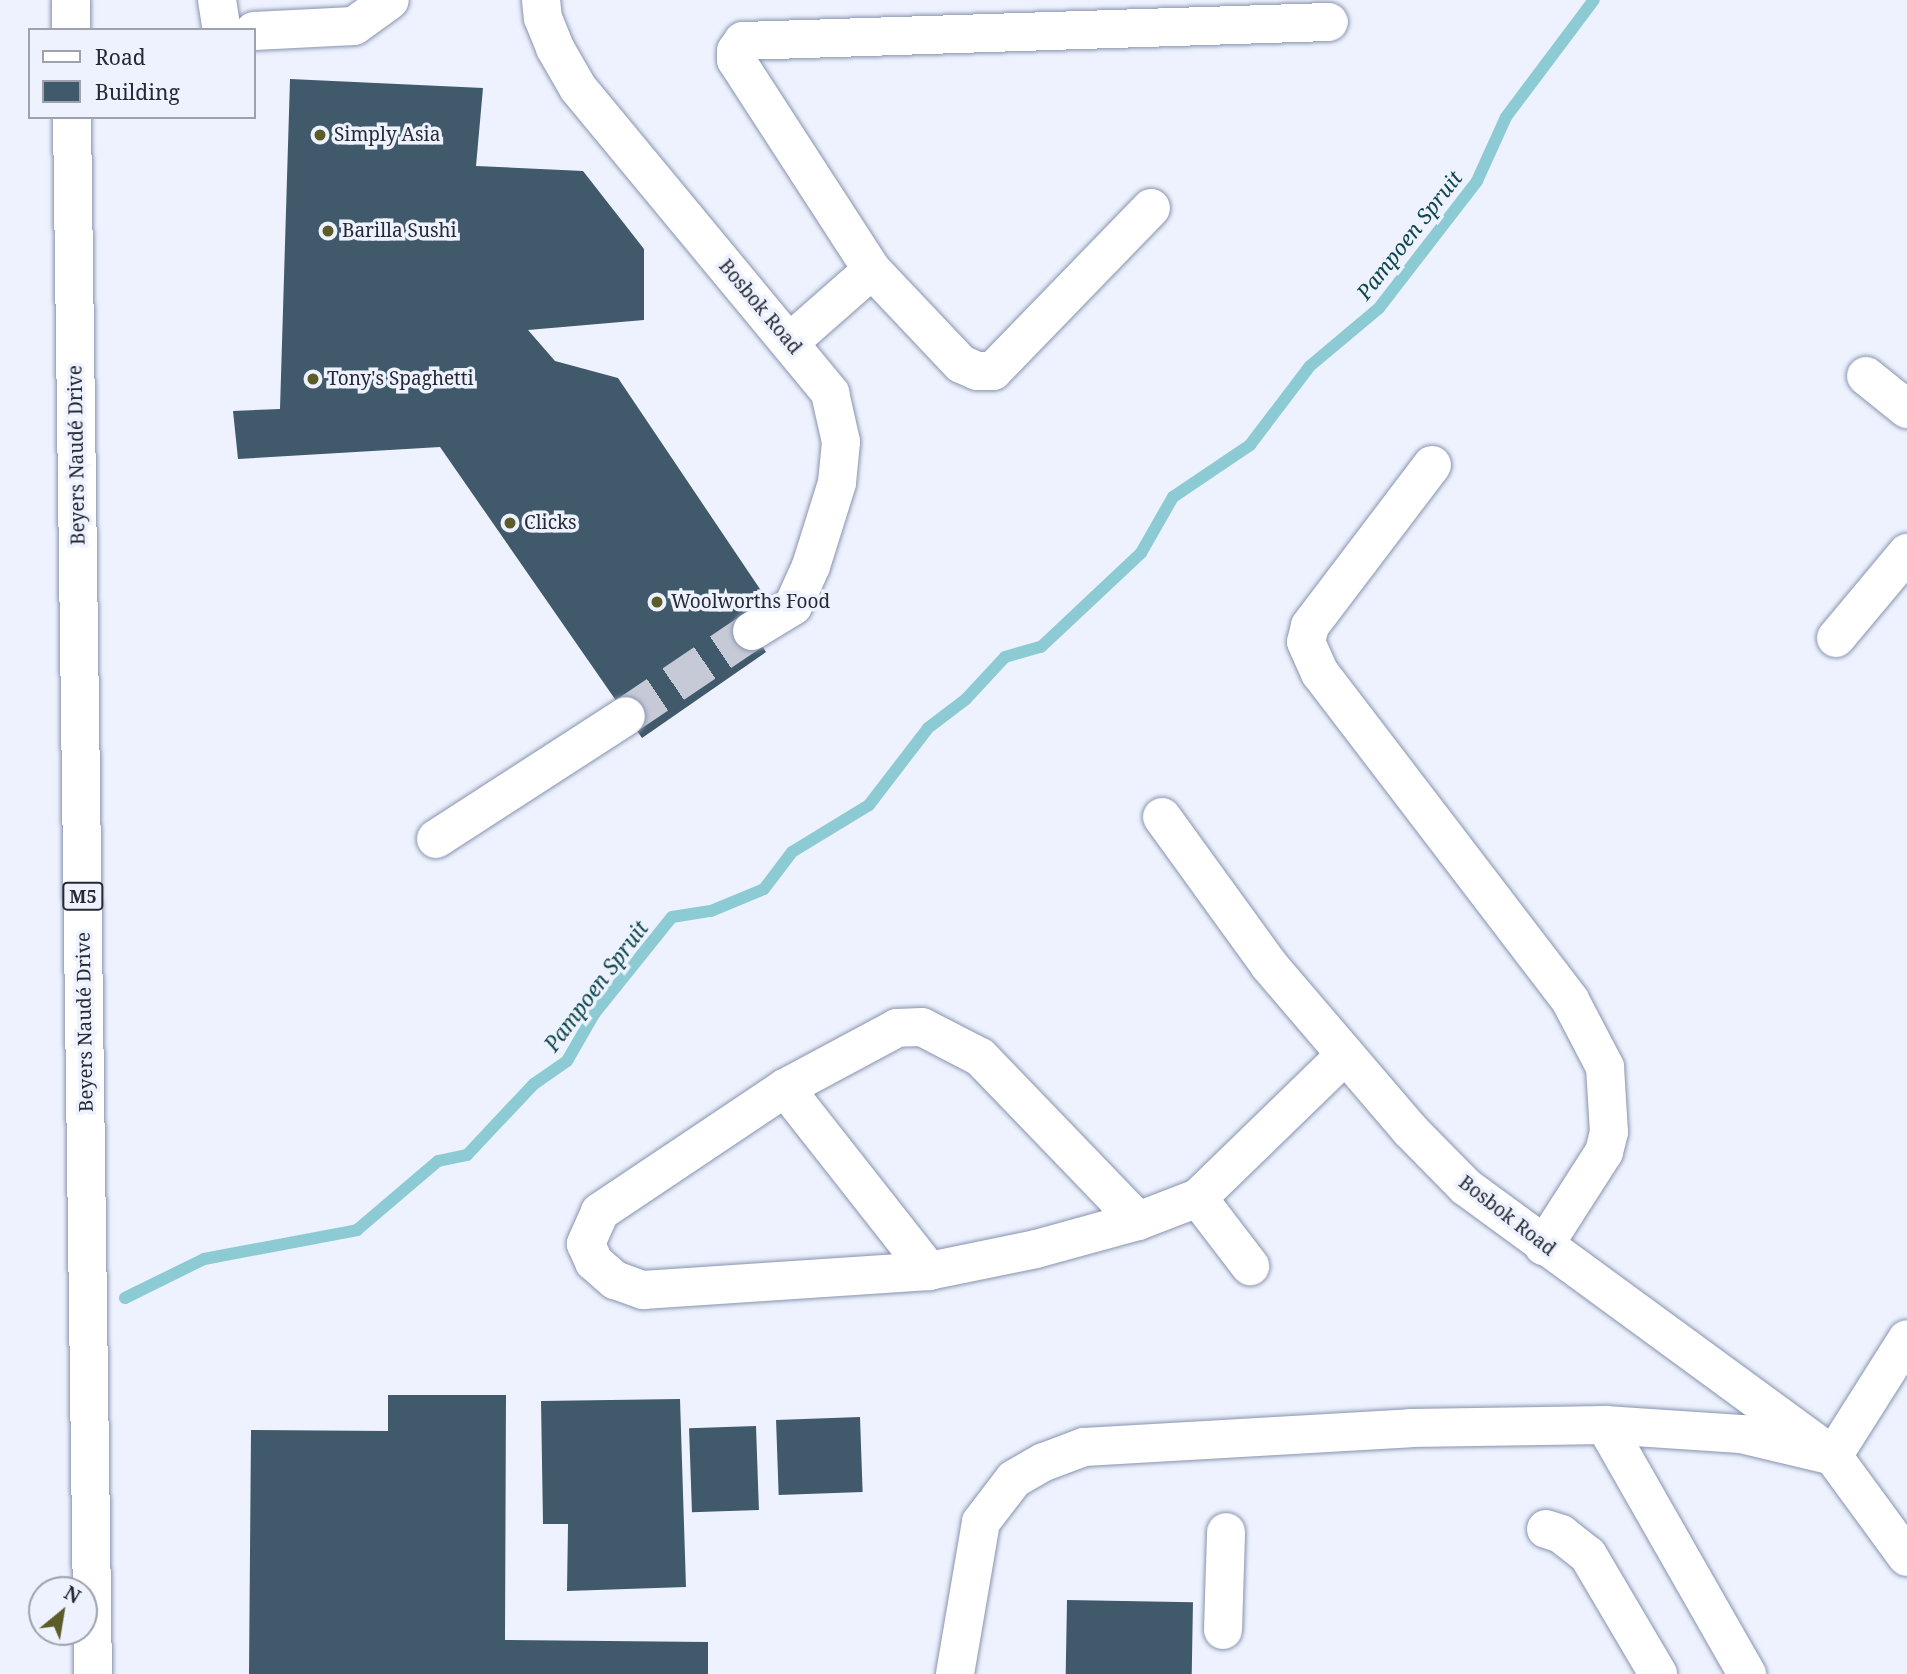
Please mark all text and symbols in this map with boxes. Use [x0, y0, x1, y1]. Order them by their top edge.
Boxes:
legend [28, 28, 256, 119]
text: Road [95, 43, 146, 71]
text: Building [95, 78, 180, 106]
place label: Simply Asia [334, 124, 440, 146]
marker: Simply Asia [312, 127, 328, 143]
water label: Pampoen Spruit [1351, 166, 1467, 304]
place label: Barilla Sushi [342, 220, 457, 242]
marker: Barilla Sushi [320, 223, 336, 239]
street label: Bosbok Road [714, 255, 806, 359]
street label: Beyers Naudé Drive [64, 365, 90, 545]
place label: Tony's Spaghetti [327, 368, 474, 390]
marker: Tony's Spaghetti [305, 371, 321, 387]
place label: Clicks [524, 512, 577, 534]
marker: Clicks [502, 515, 518, 531]
place label: Woolworths Food [671, 591, 830, 613]
marker: Woolworths Food [649, 594, 665, 610]
road number: M5 [62, 882, 104, 911]
water label: Pampoen Spruit [539, 916, 653, 1056]
street label: Beyers Naudé Drive [72, 932, 98, 1112]
street label: Bosbok Road [1454, 1171, 1560, 1261]
north arrow [28, 1576, 98, 1646]
text: N [60, 1580, 85, 1610]

